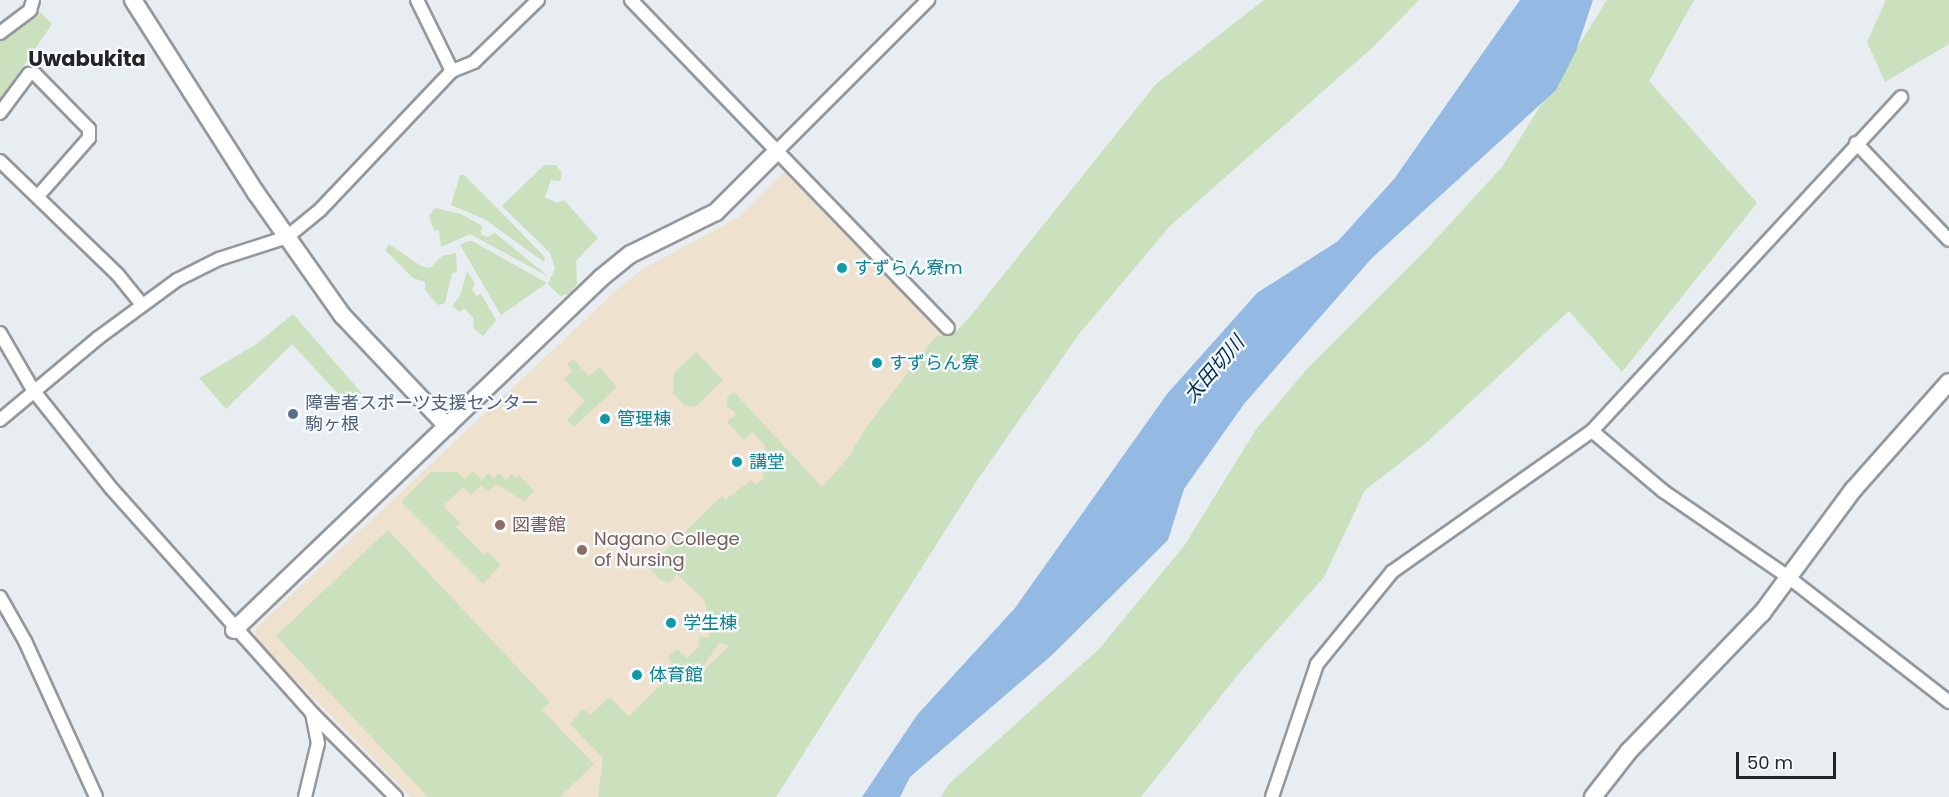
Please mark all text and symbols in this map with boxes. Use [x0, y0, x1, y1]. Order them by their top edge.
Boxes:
district label: Uwabukita [28, 46, 146, 72]
place label: すずらん寮m [854, 257, 963, 279]
marker: すずらん寮m [835, 261, 849, 275]
water label: 太田切川 [1179, 331, 1249, 407]
place label: すずらん寮 [889, 352, 979, 374]
marker: すずらん寮 [870, 356, 884, 370]
place label: 障害者スポーツ支援センター 駒ヶ根 [305, 393, 539, 436]
marker: 障害者スポーツ支援センター 駒ヶ根 [286, 407, 300, 421]
place label: 管理棟 [617, 408, 671, 430]
marker: 管理棟 [598, 412, 612, 426]
place label: 講堂 [749, 451, 785, 473]
marker: 講堂 [730, 455, 744, 469]
place label: 図書館 [512, 514, 566, 536]
marker: 図書館 [493, 518, 507, 532]
place label: Nagano College of Nursing [594, 529, 740, 572]
marker: Nagano College of Nursing [575, 543, 589, 557]
place label: 学生棟 [683, 612, 737, 634]
marker: 学生棟 [664, 616, 678, 630]
place label: 体育館 [649, 664, 703, 686]
marker: 体育館 [630, 668, 644, 682]
scale bar [1739, 740, 1840, 778]
text: 50 m [1747, 750, 1793, 775]

